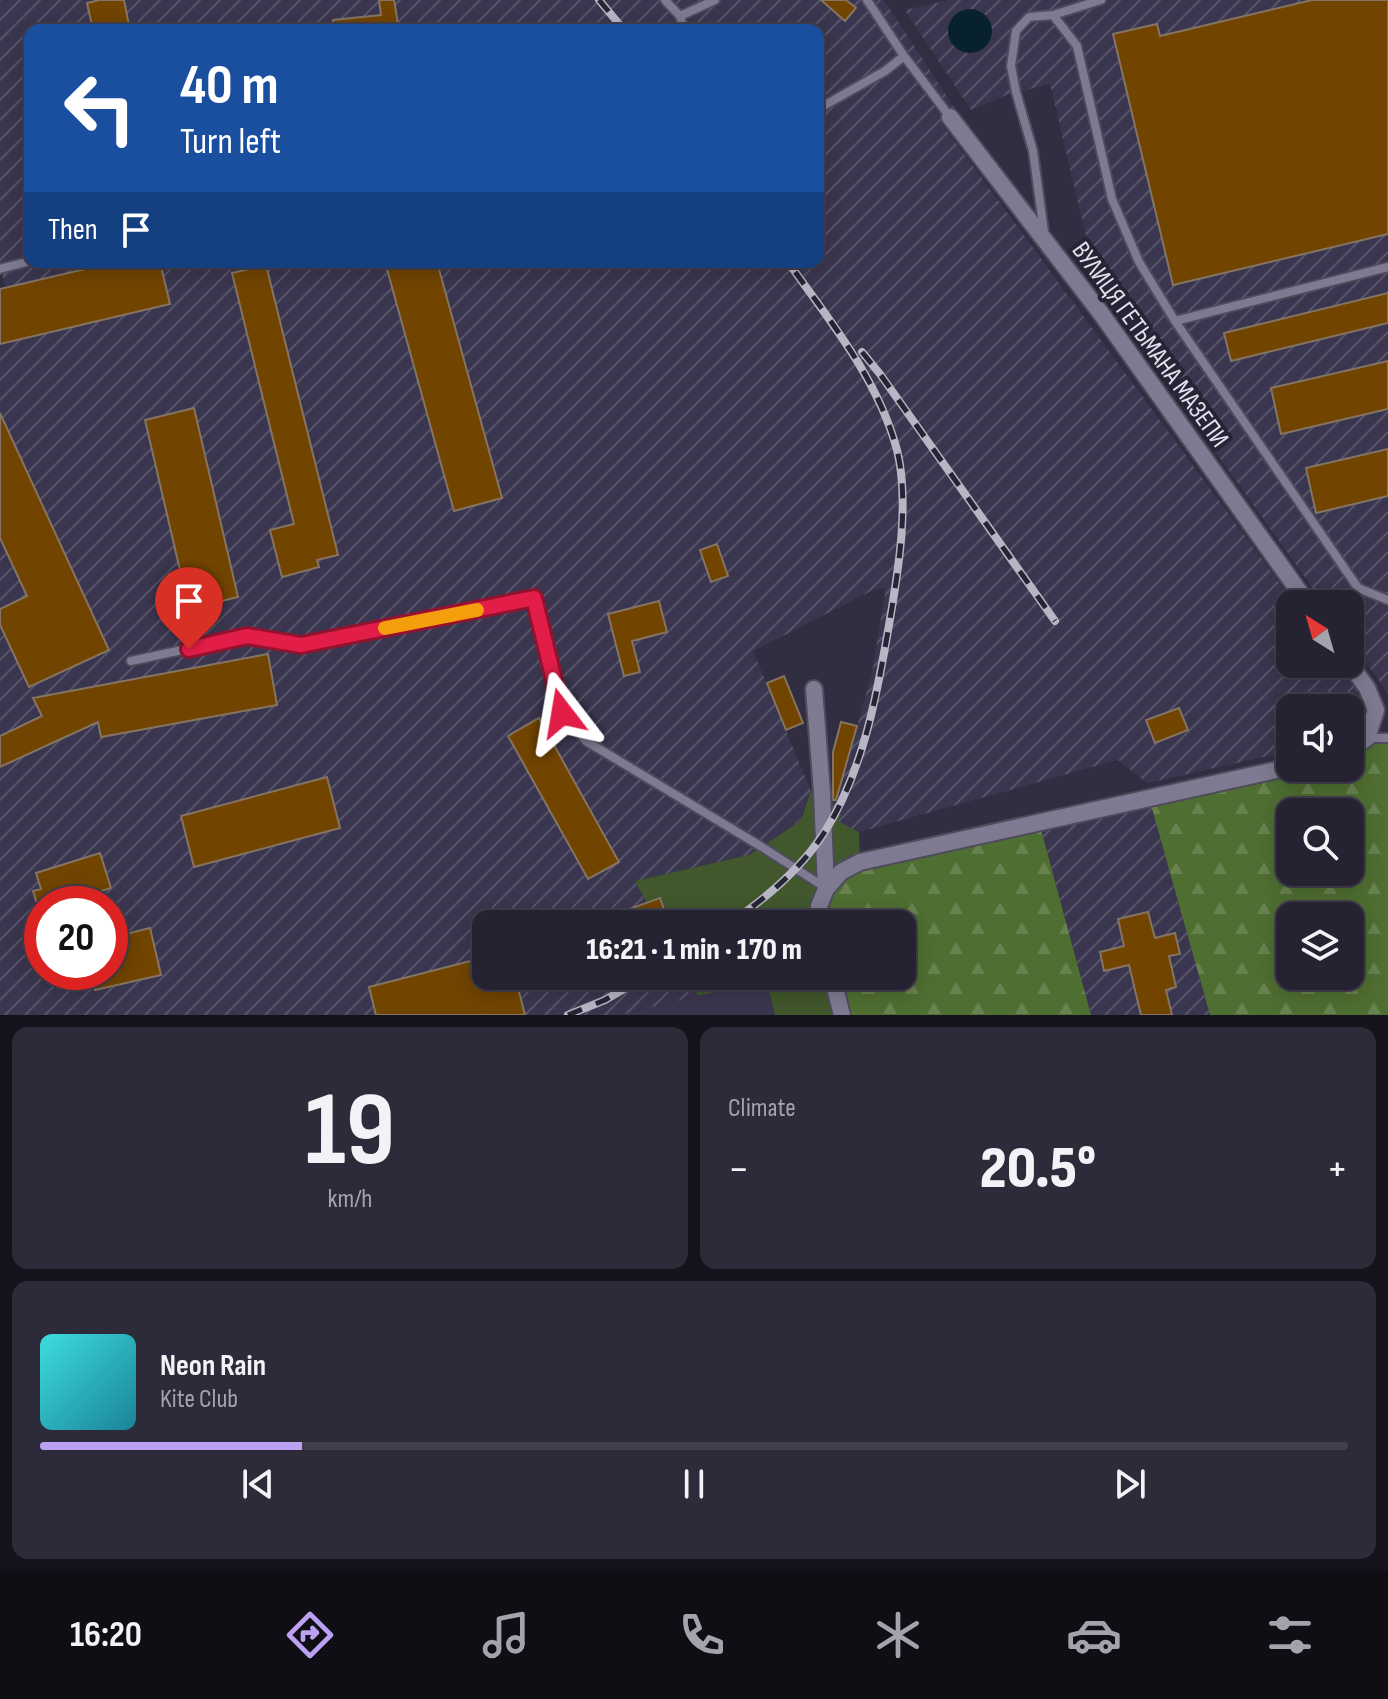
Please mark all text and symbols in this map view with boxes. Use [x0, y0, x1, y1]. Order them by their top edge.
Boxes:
text: 40 m [180, 53, 279, 120]
icon: left [48, 56, 152, 160]
text: Turn left [180, 121, 281, 164]
icon: arrive [114, 208, 158, 252]
text: Then [48, 212, 98, 248]
street label: ВУЛИЦЯ ГЕТЬМАНА МАЗЕПИ [1065, 236, 1235, 454]
pin [155, 567, 223, 649]
icon: arrive [167, 579, 211, 623]
north arrow [1276, 590, 1364, 678]
map controls [1276, 590, 1364, 990]
position arrow [520, 671, 604, 755]
button: sound [1276, 694, 1364, 782]
button: search [1276, 798, 1364, 886]
speed limit sign: 20 [24, 886, 128, 990]
button: layers [1276, 902, 1364, 990]
text: 16:21 · 1 min · 170 m [586, 932, 802, 968]
text: 19 [305, 1069, 395, 1194]
text: Climate [728, 1093, 796, 1124]
text: 20.5° [980, 1133, 1096, 1205]
text: − [728, 1143, 750, 1196]
text: + [1326, 1143, 1348, 1196]
text: km/h [328, 1184, 372, 1215]
text: Neon Rain [160, 1348, 266, 1384]
text: Kite Club [160, 1384, 238, 1415]
icon: previous [236, 1462, 280, 1506]
icon: pause [672, 1462, 716, 1506]
icon: next [1108, 1462, 1152, 1506]
icon: directions [282, 1607, 338, 1663]
icon: music [478, 1607, 534, 1663]
icon: phone [674, 1607, 730, 1663]
icon: climate [870, 1607, 926, 1663]
icon: car [1066, 1607, 1122, 1663]
icon: filters [1262, 1607, 1318, 1663]
text: 16:20 [70, 1614, 142, 1657]

